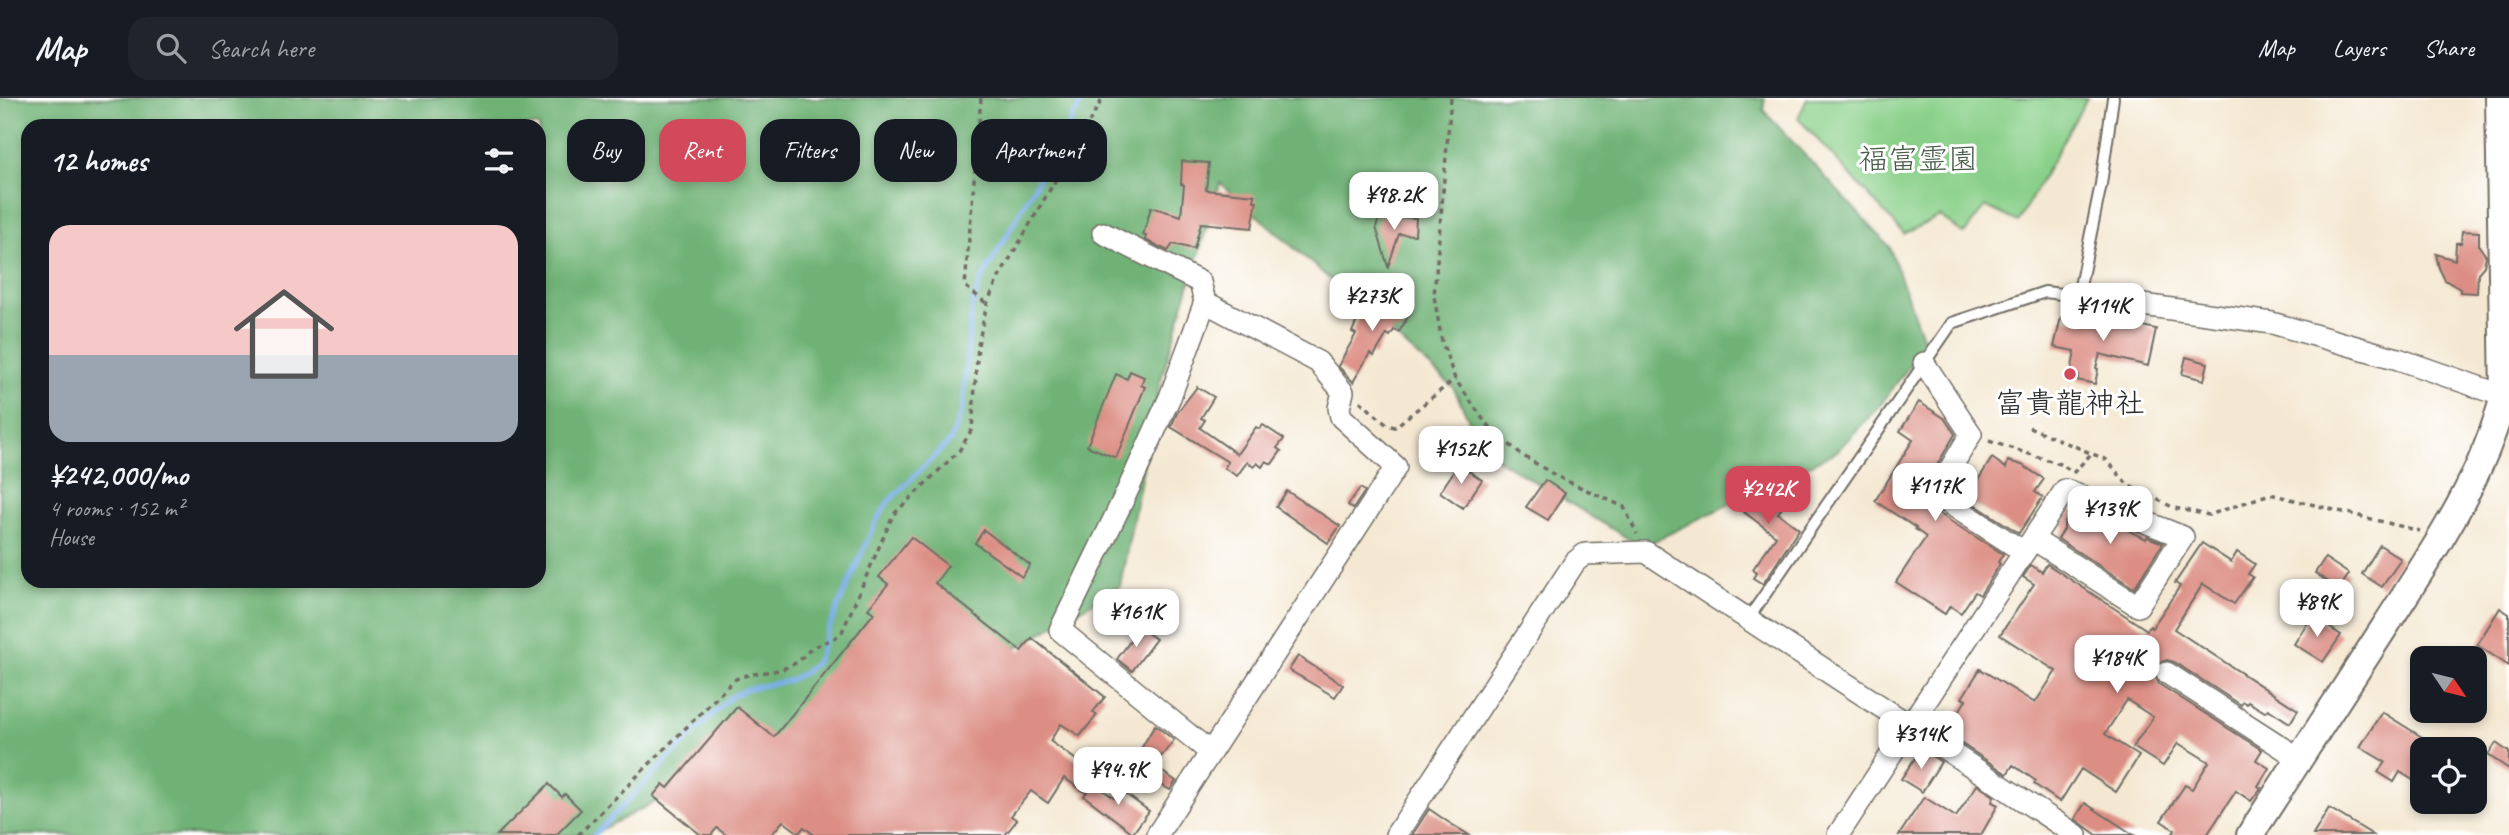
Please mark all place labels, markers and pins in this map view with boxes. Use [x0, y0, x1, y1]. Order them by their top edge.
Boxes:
pin: ¥98.2K [1337, 172, 1451, 232]
pin: ¥273K [1323, 274, 1421, 333]
pin: ¥114K [2054, 284, 2152, 343]
marker: 富貴龍神社 [2062, 366, 2078, 382]
place label: 富貴龍神社 [1995, 384, 2145, 422]
pin: ¥152K [1412, 426, 1510, 486]
pin: ¥117K [1886, 464, 1984, 523]
pin: ¥242K [1719, 466, 1817, 526]
pin: ¥139K [2061, 486, 2159, 546]
pin: ¥89K [2276, 580, 2358, 639]
pin: ¥161K [1087, 589, 1185, 649]
pin: ¥184K [2068, 636, 2166, 695]
pin: ¥314K [1872, 712, 1970, 771]
pin: ¥94.9K [1061, 748, 1175, 807]

